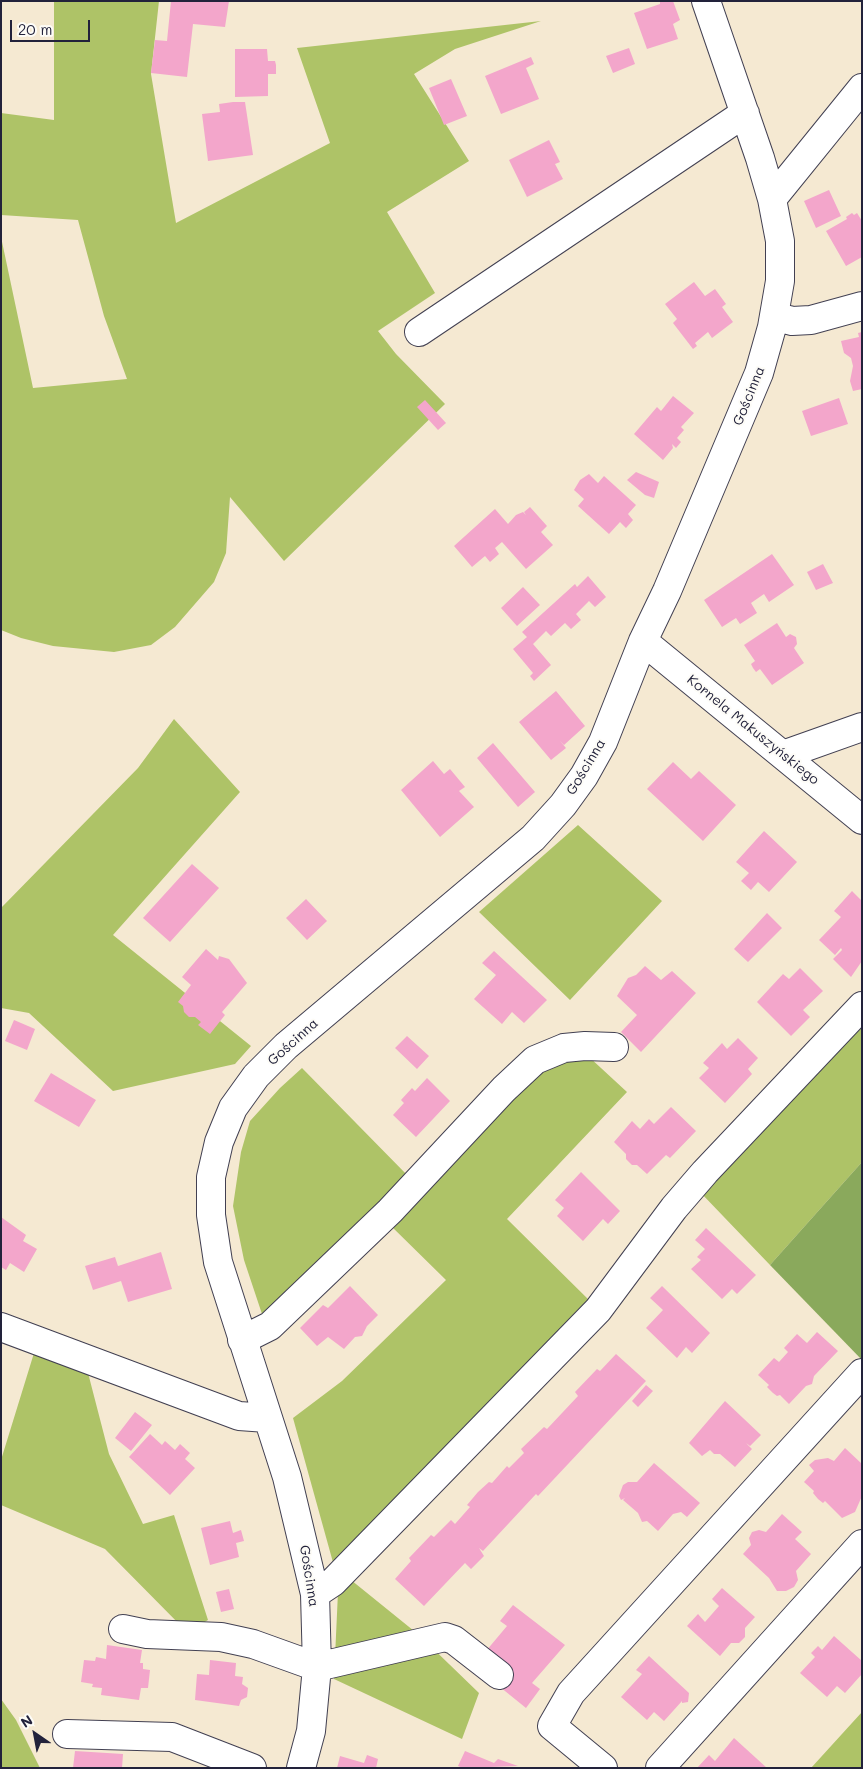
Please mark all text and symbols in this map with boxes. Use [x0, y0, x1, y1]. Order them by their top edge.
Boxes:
scale bar [12, 10, 92, 42]
text: 20 m [18, 19, 52, 39]
street label: Gościnna [730, 364, 768, 428]
street label: Kornela Makuszyńskiego [684, 671, 822, 789]
street label: Gościnna [563, 736, 609, 798]
street label: Gościnna [264, 1015, 322, 1069]
street label: Gościnna [296, 1544, 322, 1608]
north arrow [10, 1709, 60, 1759]
text: N [17, 1710, 36, 1732]

